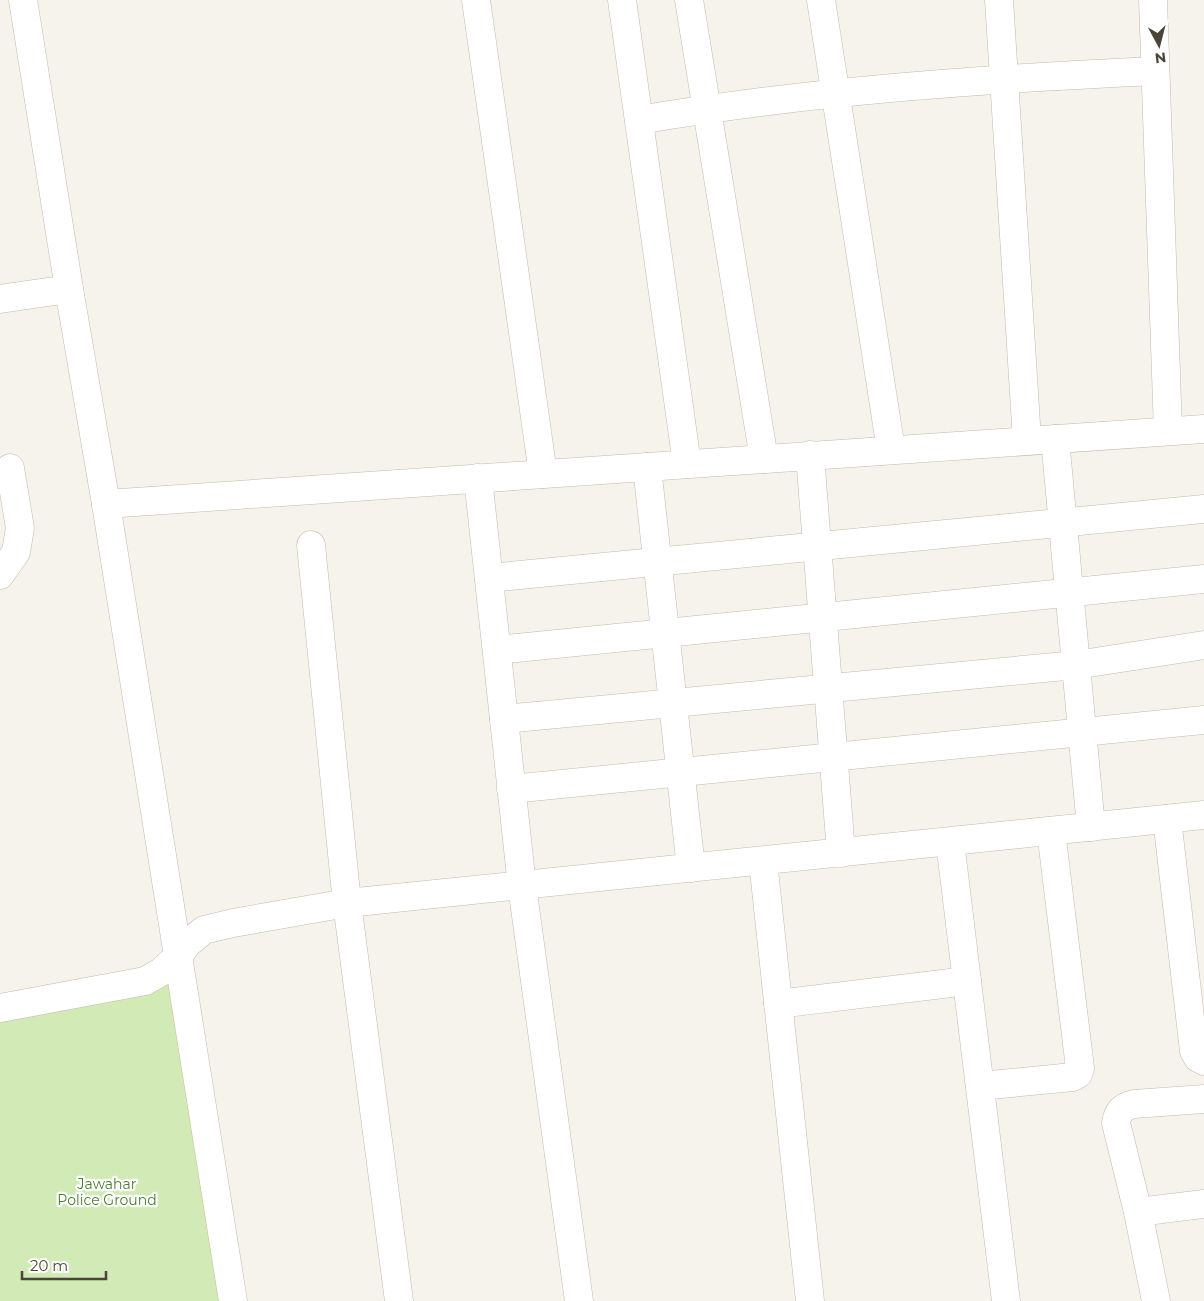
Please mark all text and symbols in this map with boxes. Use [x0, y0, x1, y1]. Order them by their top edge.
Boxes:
north arrow [1134, 20, 1184, 70]
text: N [1154, 48, 1167, 68]
park label: Jawahar Police Ground [57, 1175, 157, 1209]
scale bar [22, 1248, 106, 1280]
text: 20 m [30, 1256, 68, 1275]

